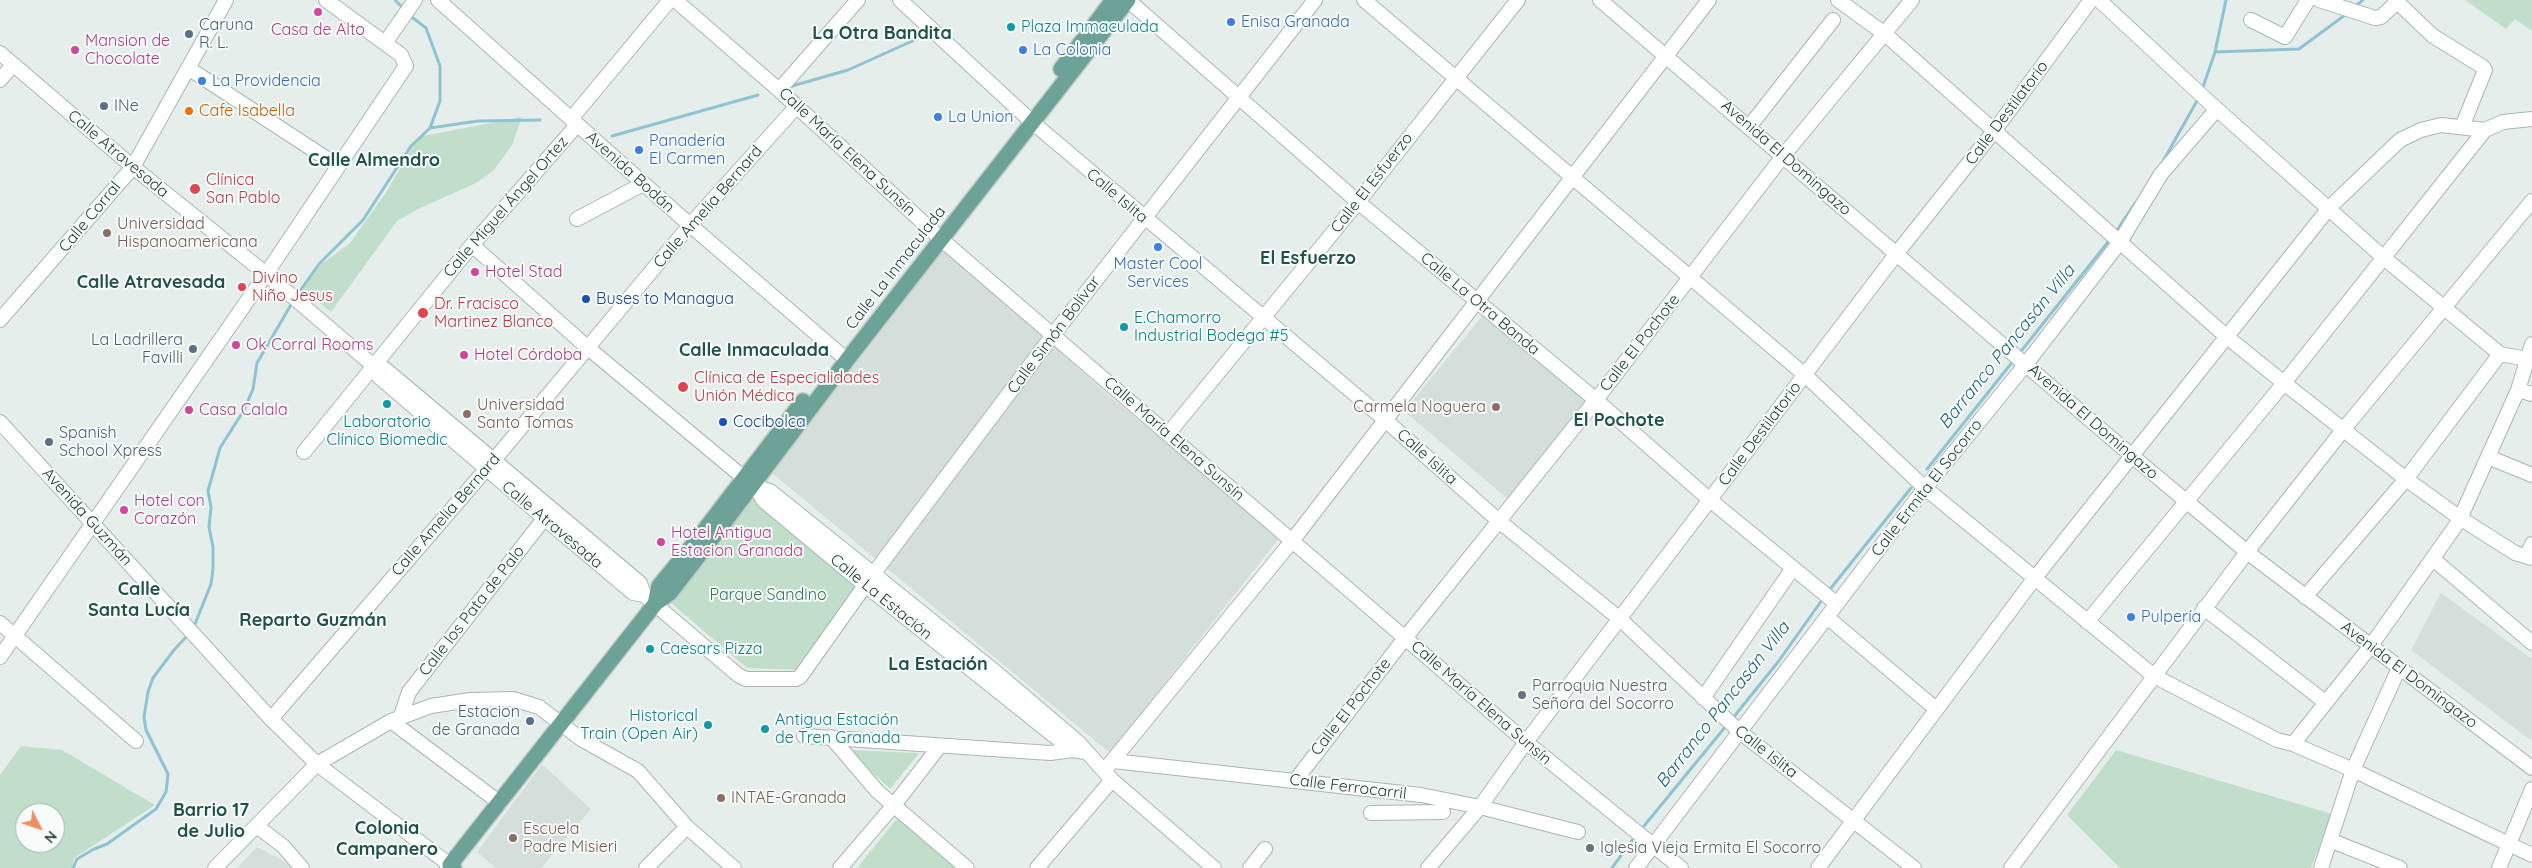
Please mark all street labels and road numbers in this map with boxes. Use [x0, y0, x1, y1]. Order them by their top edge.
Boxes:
street label: Calle Destilatorio [1962, 57, 2052, 169]
street label: Calle María Elena Sunsín [775, 84, 919, 220]
street label: Avenida El Domingazo [1717, 96, 1855, 220]
street label: Calle Atravesada [64, 106, 172, 202]
street label: Avenida Bodán [582, 127, 678, 217]
street label: Calle El Esfuerzo [1327, 129, 1417, 237]
street label: Calle Miguel Ángel Ortez [440, 133, 572, 281]
street label: Calle Amelia Bernard [650, 142, 766, 272]
street label: Calle Islita [1082, 165, 1152, 227]
street label: Calle Corral [55, 178, 125, 256]
street label: Calle La Inmaculada [842, 203, 950, 333]
street label: Calle La Otra Banda [1416, 249, 1544, 359]
street label: Calle Simón Bolívar [1003, 272, 1105, 398]
street label: Calle El Pochote [1596, 290, 1684, 396]
street label: Avenida El Domingazo [2024, 360, 2162, 484]
street label: Calle María Elena Sunsín [1100, 373, 1248, 505]
street label: Calle Destilatorio [1715, 378, 1805, 490]
street label: Calle Ermita El Socorro [1867, 416, 1987, 560]
street label: Calle Islita [1393, 425, 1461, 489]
street label: Calle Amelia Bernard [388, 450, 504, 580]
street label: Avenida Guzmán [38, 464, 136, 570]
street label: Calle Atravesada [498, 477, 606, 573]
street label: Calle los Pata de Palo [415, 542, 529, 680]
street label: Calle La Estación [826, 550, 936, 644]
street label: Avenida El Domingazo [2337, 617, 2481, 733]
street label: Calle María Elena Sunsín [1407, 637, 1555, 769]
street label: Calle El Pochote [1307, 654, 1395, 760]
street label: Calle Islita [1731, 722, 1801, 782]
street label: Calle Ferrocarril [1288, 770, 1408, 804]

